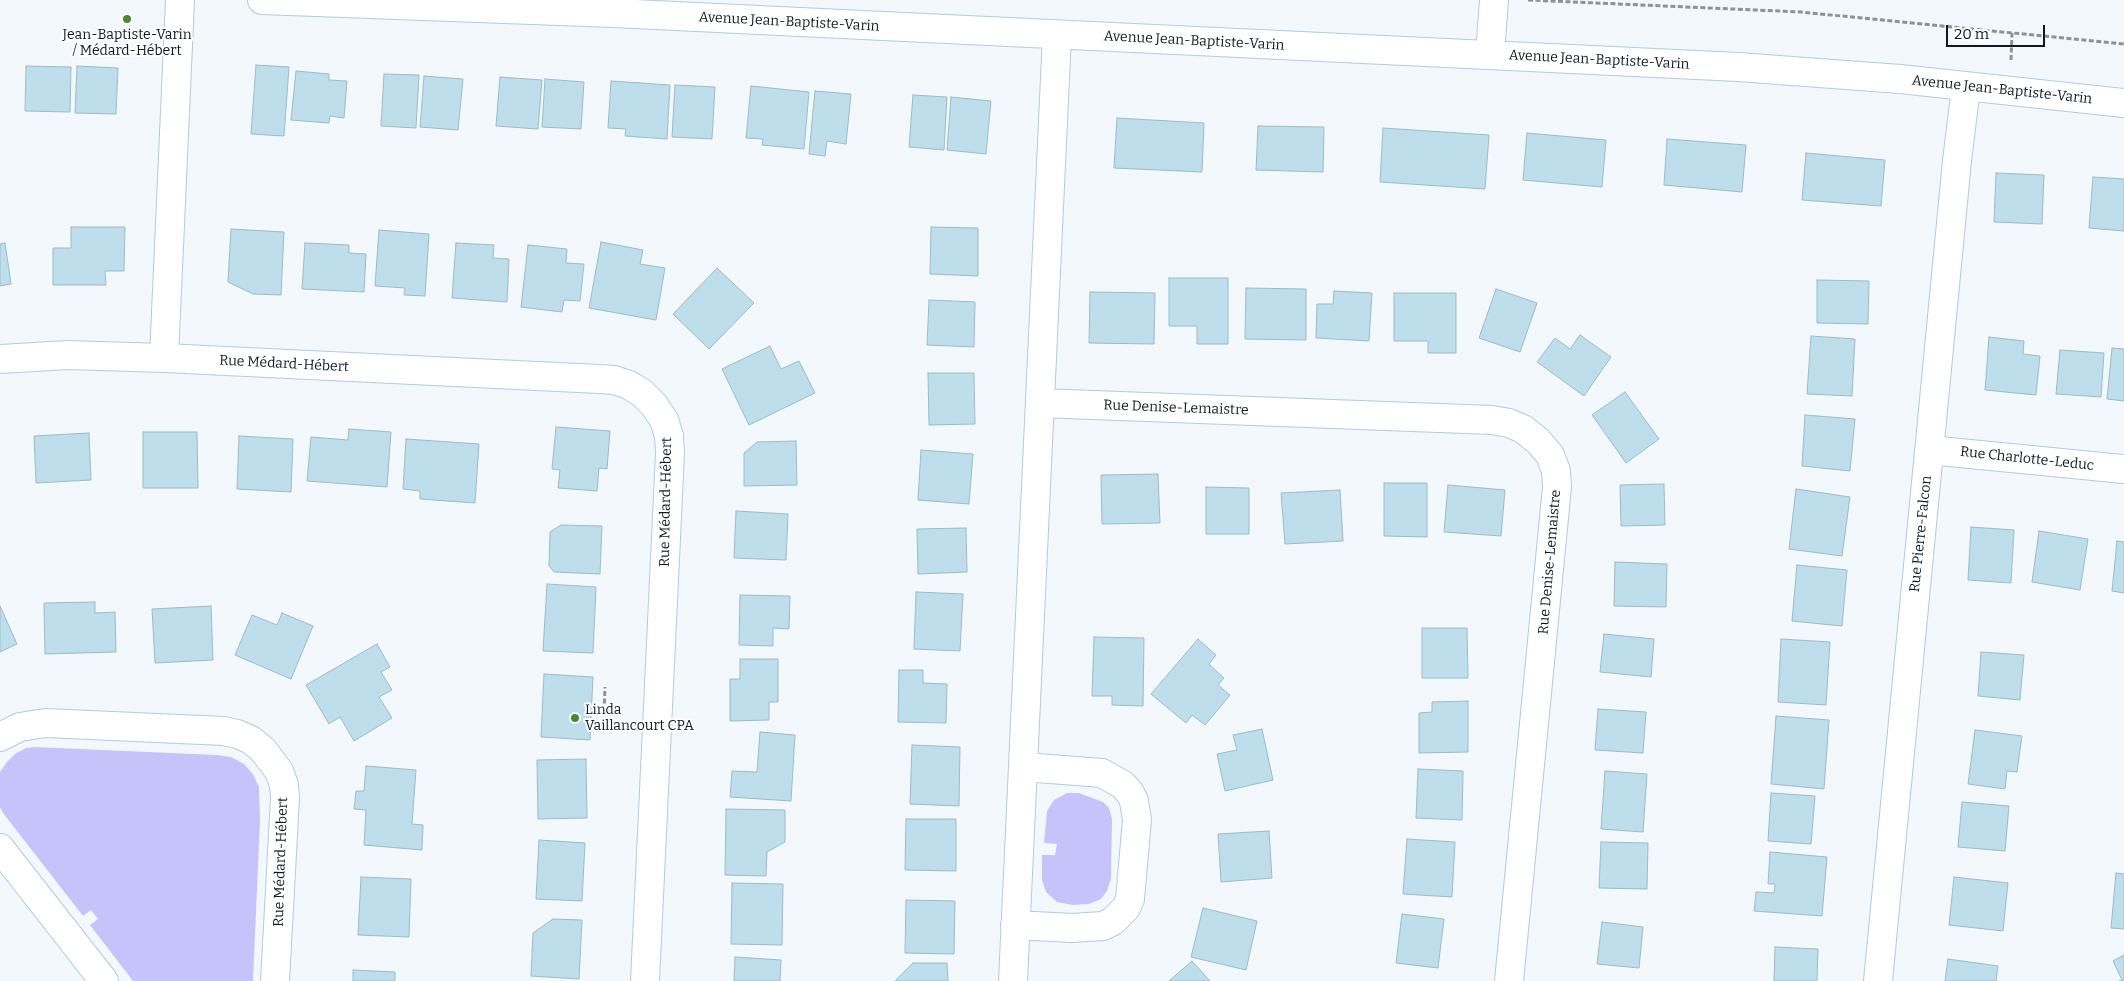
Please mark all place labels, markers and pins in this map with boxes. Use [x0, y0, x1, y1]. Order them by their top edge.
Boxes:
marker: Jean-Baptiste-Varin / Médard-Hébert [121, 13, 133, 25]
place label: Jean-Baptiste-Varin / Médard-Hébert [62, 27, 192, 59]
place label: Linda Vaillancourt CPA [585, 702, 694, 734]
marker: Linda Vaillancourt CPA [569, 712, 581, 724]

